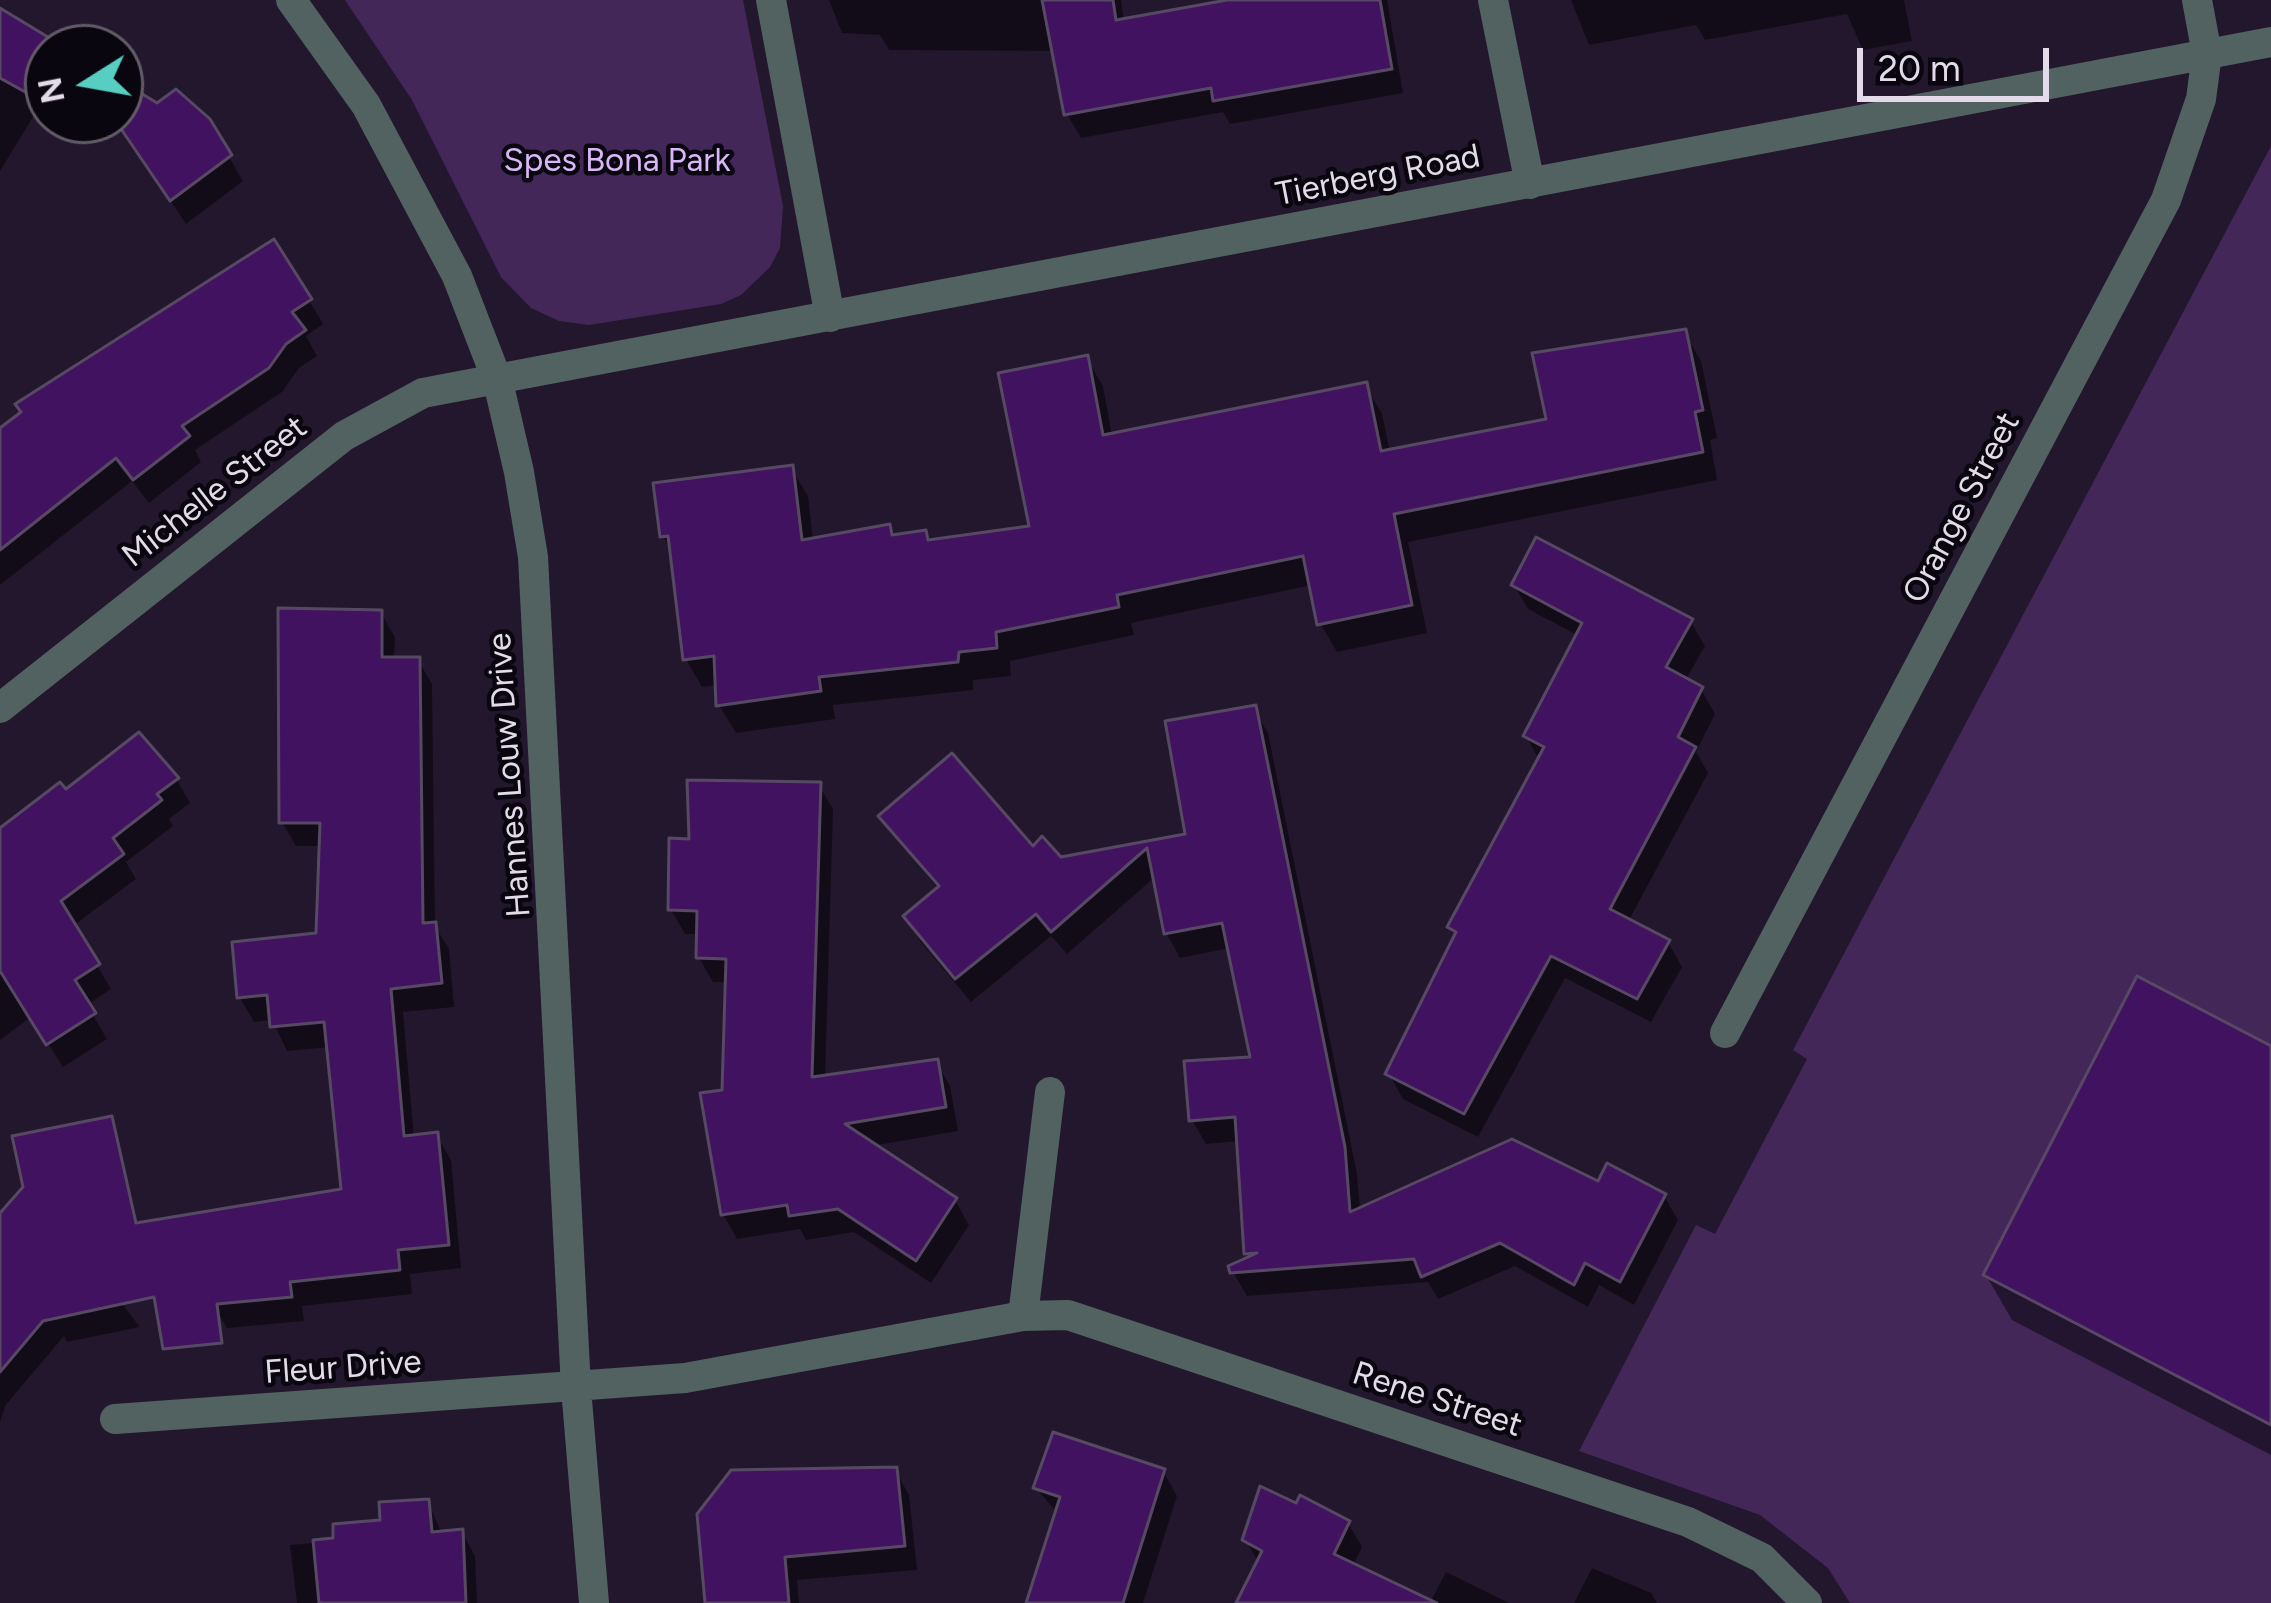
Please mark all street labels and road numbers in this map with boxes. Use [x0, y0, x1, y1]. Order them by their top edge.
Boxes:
street label: Tierberg Road [1273, 137, 1483, 215]
street label: Orange Street [1895, 406, 2029, 610]
street label: Michelle Street [115, 408, 315, 576]
street label: Hannes Louw Drive [480, 631, 540, 919]
street label: Fleur Drive [263, 1343, 423, 1393]
street label: Rene Street [1347, 1354, 1527, 1446]

